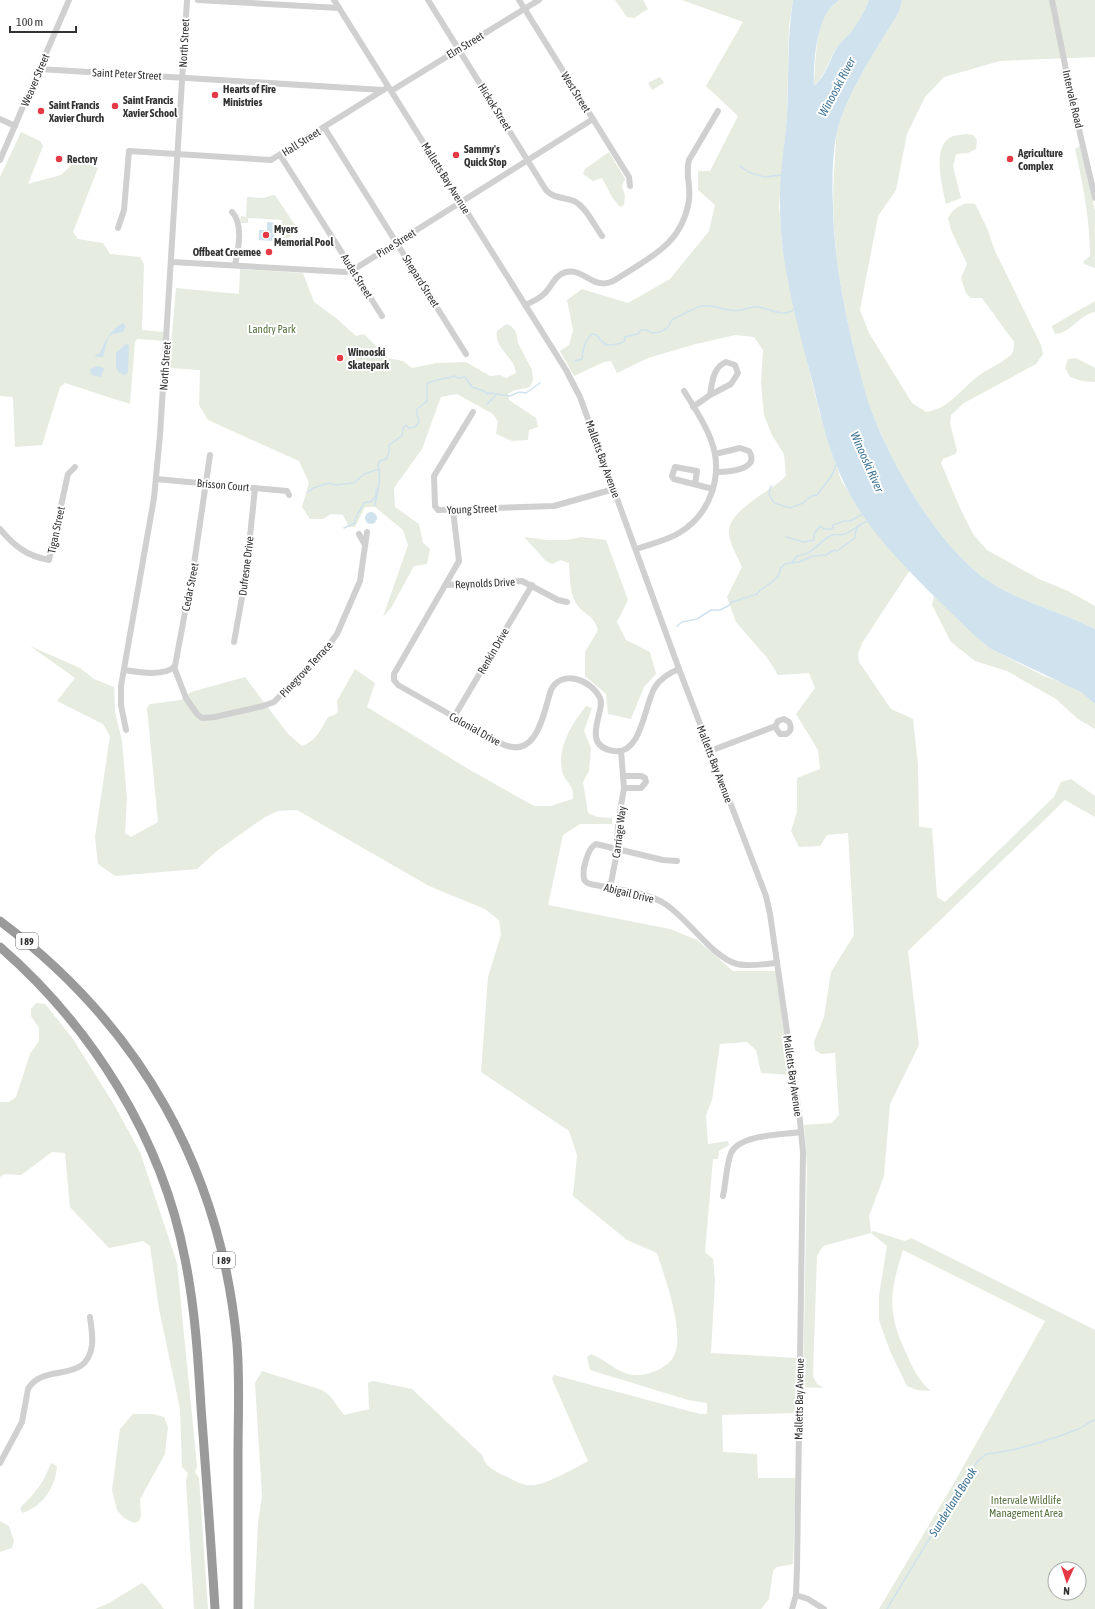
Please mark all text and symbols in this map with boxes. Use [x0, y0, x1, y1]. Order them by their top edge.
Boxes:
scale bar [10, 8, 76, 34]
text: 100 m [16, 15, 43, 29]
street label: North Street [177, 18, 191, 68]
street label: Elm Street [444, 29, 486, 61]
street label: Weaver Street [19, 52, 51, 108]
water label: Winooski River [816, 55, 859, 119]
street label: Saint Peter Street [92, 66, 162, 82]
street label: Intervale Road [1060, 69, 1086, 129]
street label: West Street [559, 70, 593, 114]
street label: Hickok Street [476, 81, 514, 133]
place label: Hearts of Fire Ministries [223, 83, 276, 108]
marker: Hearts of Fire Ministries [210, 90, 220, 100]
place label: Saint Francis Xavier School [122, 94, 178, 119]
place label: Saint Francis Xavier Church [48, 99, 104, 124]
marker: Saint Francis Xavier School [110, 101, 120, 111]
marker: Saint Francis Xavier Church [36, 106, 46, 116]
street label: Hall Street [280, 126, 322, 158]
street label: Malletts Bay Avenue [419, 140, 473, 216]
place label: Sammy's Quick Stop [464, 143, 507, 168]
place label: Agriculture Complex [1017, 147, 1063, 172]
marker: Sammy's Quick Stop [451, 150, 461, 160]
place label: Rectory [67, 153, 98, 165]
marker: Rectory [54, 154, 64, 164]
marker: Agriculture Complex [1005, 154, 1015, 164]
place label: Myers Memorial Pool [274, 223, 334, 248]
street label: Pine Street [374, 226, 418, 260]
marker: Myers Memorial Pool [261, 230, 271, 240]
place label: Offbeat Creemee [193, 246, 261, 258]
marker: Offbeat Creemee [264, 247, 274, 257]
street label: Audet Street [339, 252, 375, 300]
street label: Shepard Street [400, 253, 442, 309]
park label: Landry Park [248, 323, 296, 335]
street label: North Street [157, 341, 173, 391]
place label: Winooski Skatepark [347, 346, 389, 371]
marker: Winooski Skatepark [335, 353, 345, 363]
street label: Malletts Bay Avenue [583, 419, 623, 499]
water label: Winooski River [847, 430, 887, 495]
street label: Brisson Court [196, 477, 250, 493]
street label: Young Street [447, 502, 497, 516]
street label: Tigan Street [45, 505, 67, 555]
street label: Dufresne Drive [236, 536, 256, 596]
street label: Cedar Street [179, 562, 201, 612]
street label: Reynolds Drive [455, 575, 515, 591]
street label: Renkin Drive [475, 626, 511, 676]
street label: Pinegrove Terrace [277, 639, 335, 699]
street label: Colonial Drive [447, 710, 503, 748]
street label: Malletts Bay Avenue [695, 724, 735, 804]
street label: Carriage Way [610, 805, 628, 859]
street label: Abigail Drive [603, 881, 655, 905]
road number: I 89 [16, 933, 38, 949]
street label: Malletts Bay Avenue [781, 1035, 805, 1117]
road number: I 89 [213, 1252, 235, 1268]
street label: Malletts Bay Avenue [792, 1358, 806, 1440]
water label: Sunderland Brook [926, 1464, 980, 1540]
park label: Intervale Wildlife Management Area [989, 1494, 1063, 1519]
north arrow [1047, 1561, 1087, 1601]
text: N [1063, 1585, 1070, 1597]

